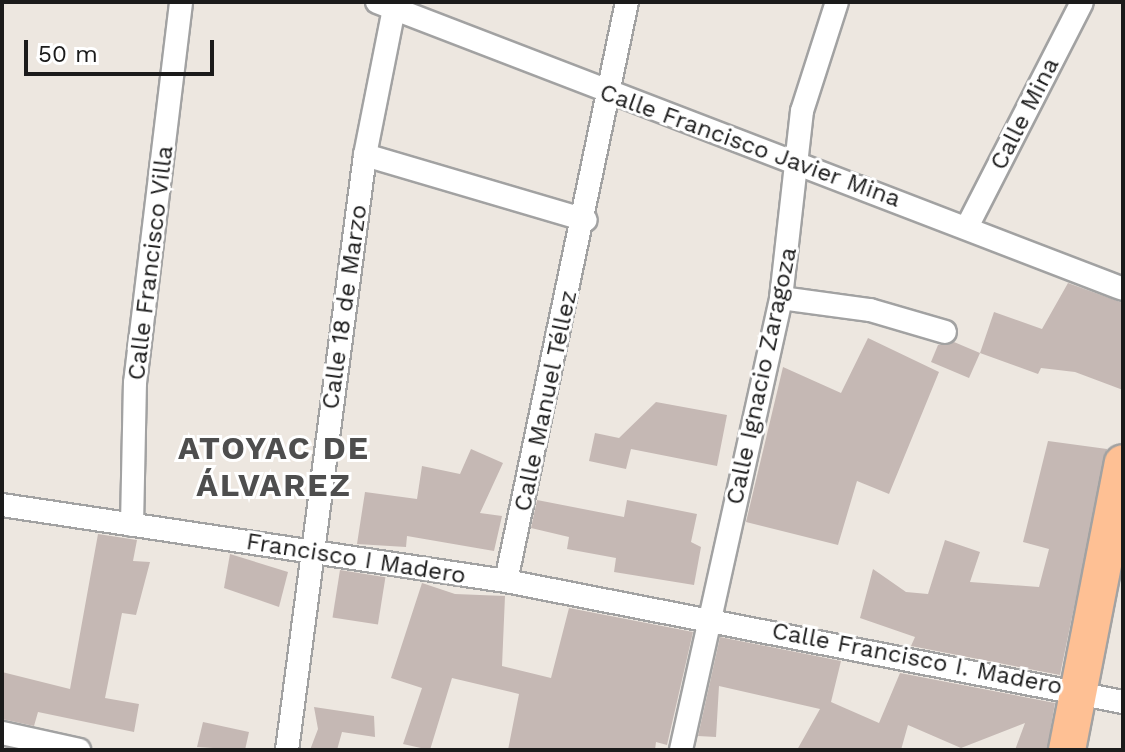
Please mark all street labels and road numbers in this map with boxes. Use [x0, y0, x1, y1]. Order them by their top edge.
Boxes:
street label: Calle Mina [984, 53, 1066, 175]
street label: Calle Francisco Javier Mina [595, 78, 905, 214]
street label: Calle Francisco Villa [122, 144, 180, 382]
street label: Calle 18 de Marzo [316, 203, 374, 411]
street label: Calle Ignacio Zaragoza [721, 245, 803, 507]
street label: Calle Manuel Téllez [508, 287, 584, 515]
street label: Francisco I Madero [244, 527, 468, 591]
street label: Calle Francisco I. Madero [769, 617, 1065, 701]

